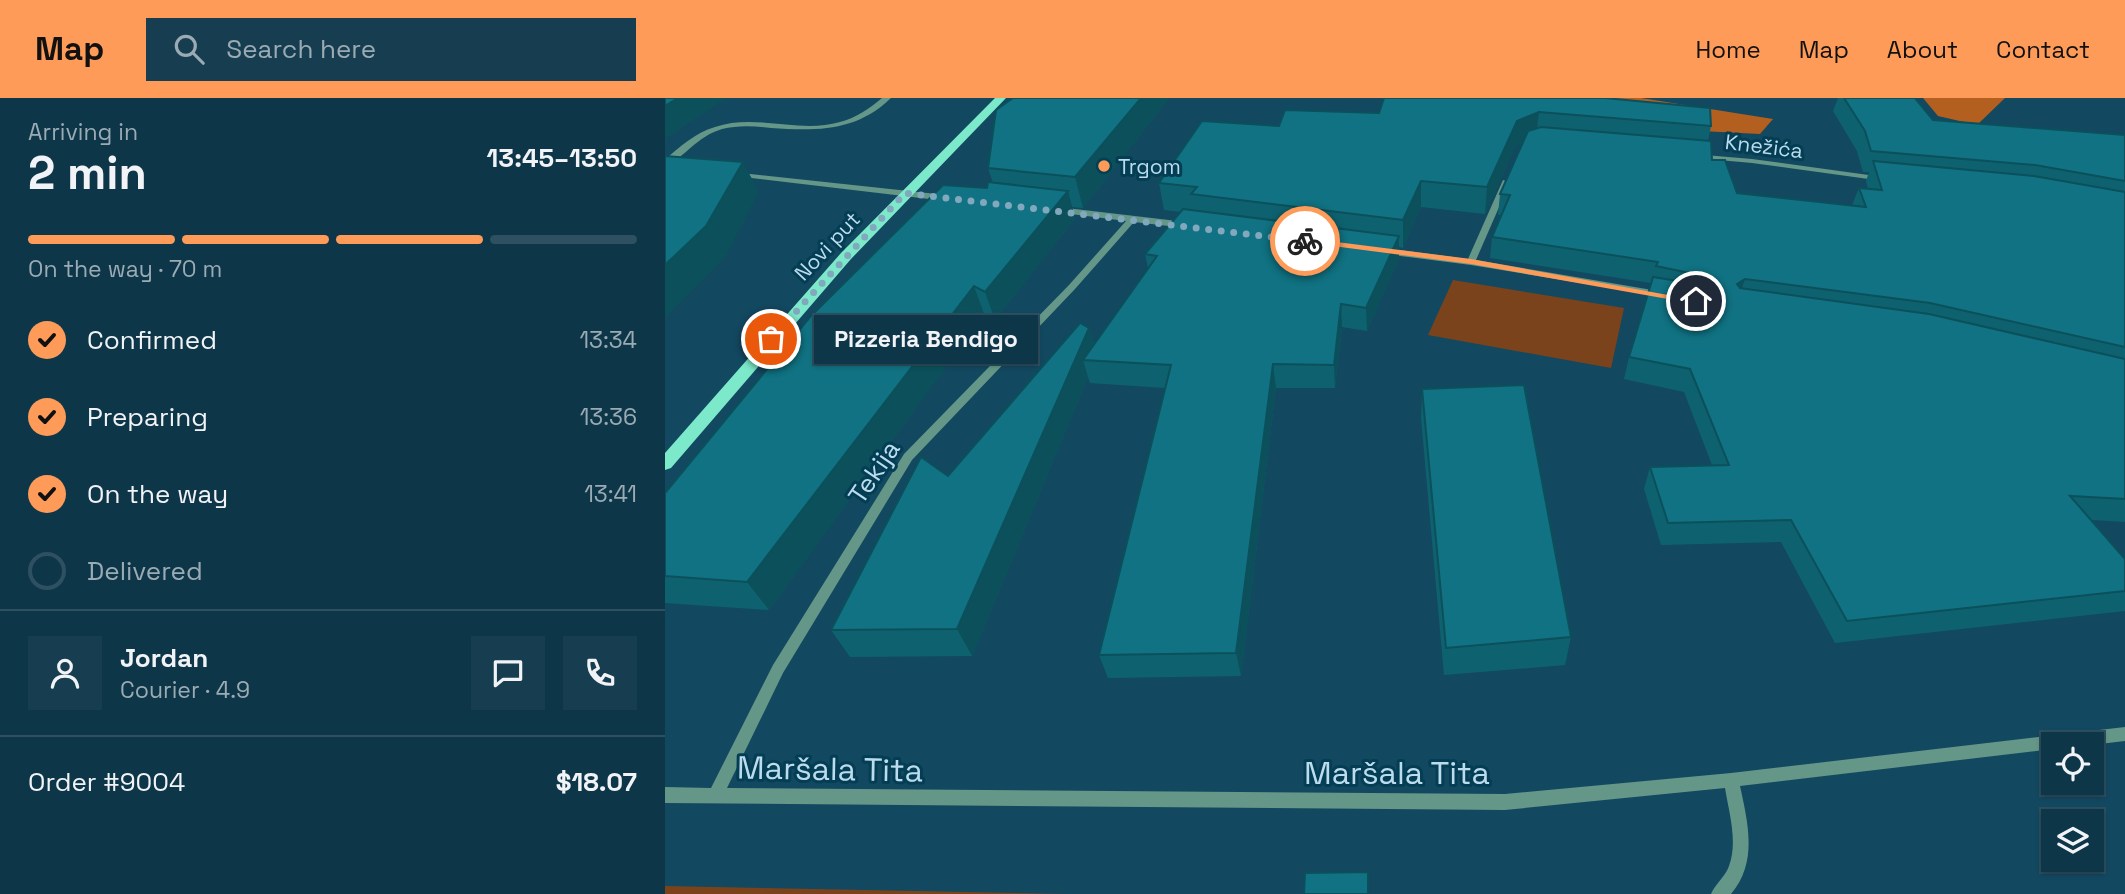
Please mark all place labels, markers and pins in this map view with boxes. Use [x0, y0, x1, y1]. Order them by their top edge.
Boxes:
place label: Trgom [1118, 153, 1181, 180]
marker: Trgom [1096, 158, 1112, 174]
pin [1666, 271, 1726, 331]
pin [741, 309, 801, 369]
callout: Pizzeria Bendigo [813, 314, 1037, 364]

